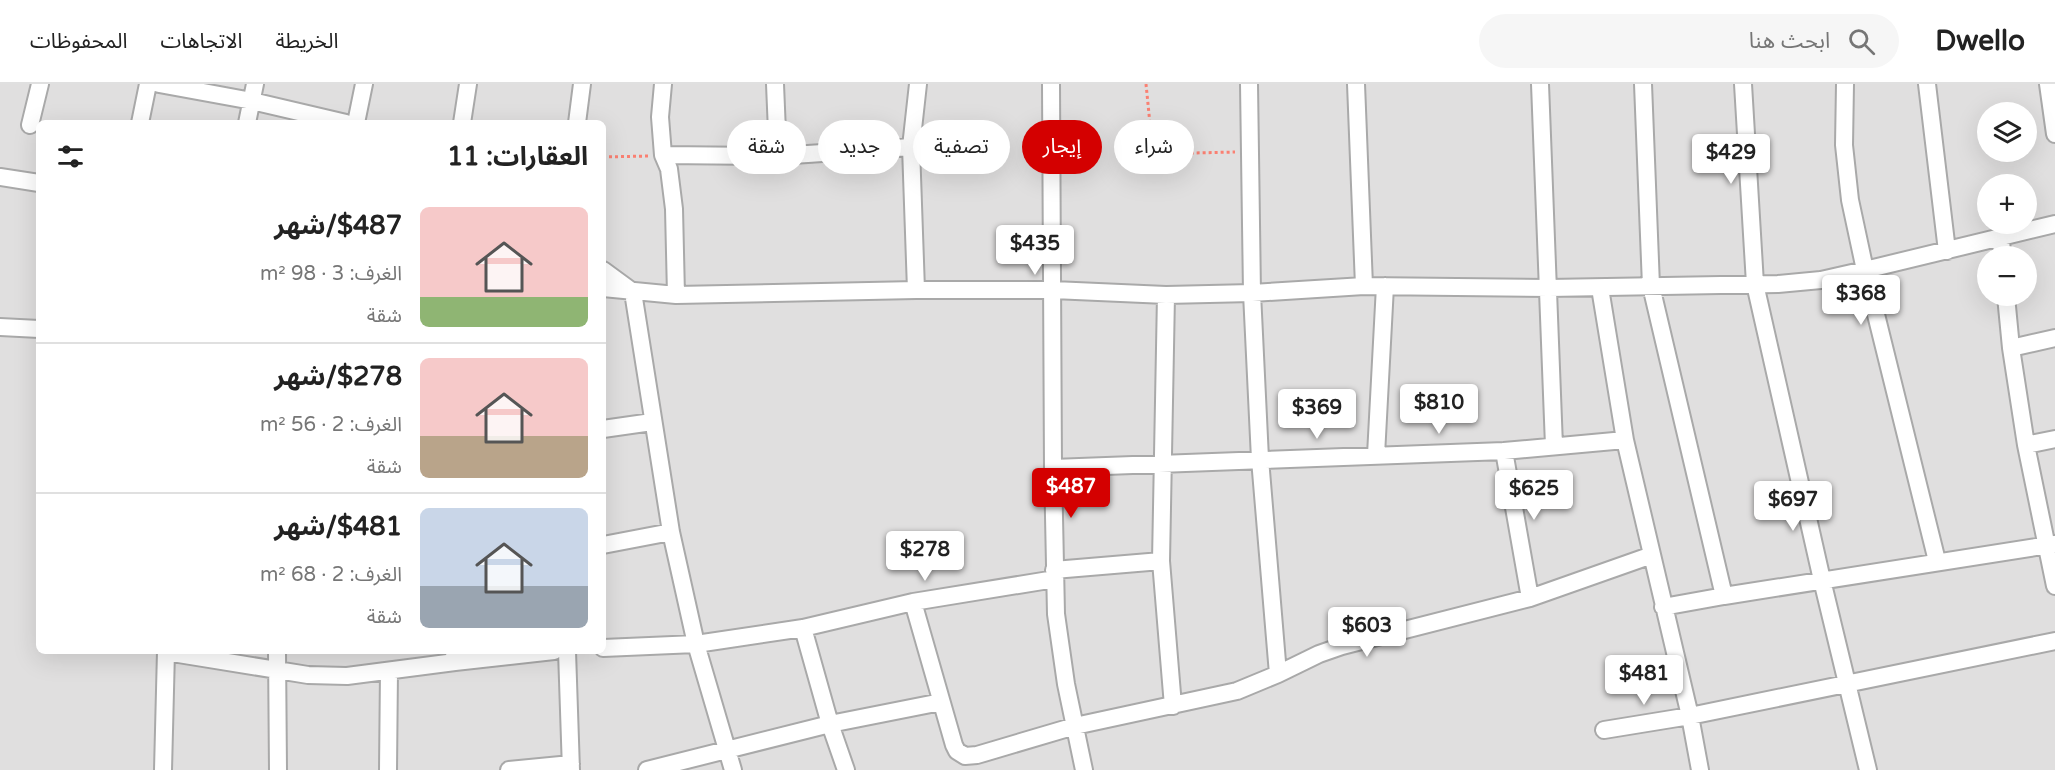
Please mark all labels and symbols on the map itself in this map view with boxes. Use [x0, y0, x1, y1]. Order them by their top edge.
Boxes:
pin: $429 [1695, 134, 1767, 185]
pin: $435 [999, 225, 1071, 276]
pin: $368 [1825, 275, 1897, 326]
pin: $810 [1403, 384, 1475, 435]
pin: $369 [1281, 389, 1353, 440]
pin: $487 [1035, 468, 1107, 519]
pin: $625 [1498, 470, 1570, 521]
pin: $697 [1757, 481, 1829, 532]
pin: $278 [889, 531, 961, 582]
pin: $603 [1331, 607, 1403, 658]
pin: $481 [1608, 655, 1680, 706]

